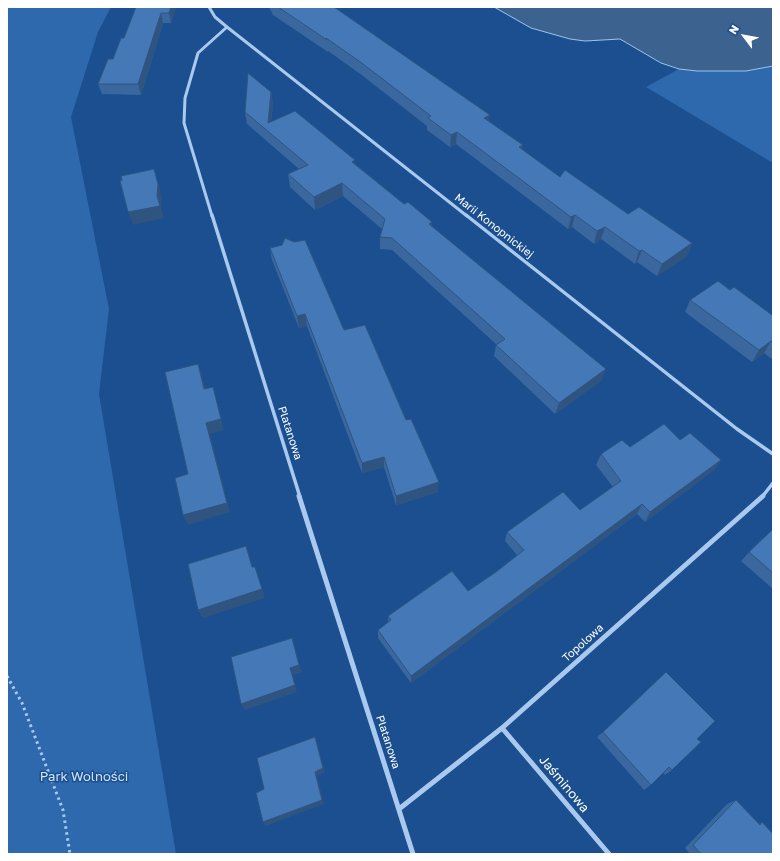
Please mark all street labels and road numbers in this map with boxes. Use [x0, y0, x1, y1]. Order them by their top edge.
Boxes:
street label: Marii Konopnickiej [452, 191, 536, 261]
street label: Platanowa [275, 405, 305, 461]
street label: Topolowa [560, 621, 606, 665]
street label: Platanowa [373, 714, 403, 770]
street label: Jaśminowa [536, 752, 592, 816]

